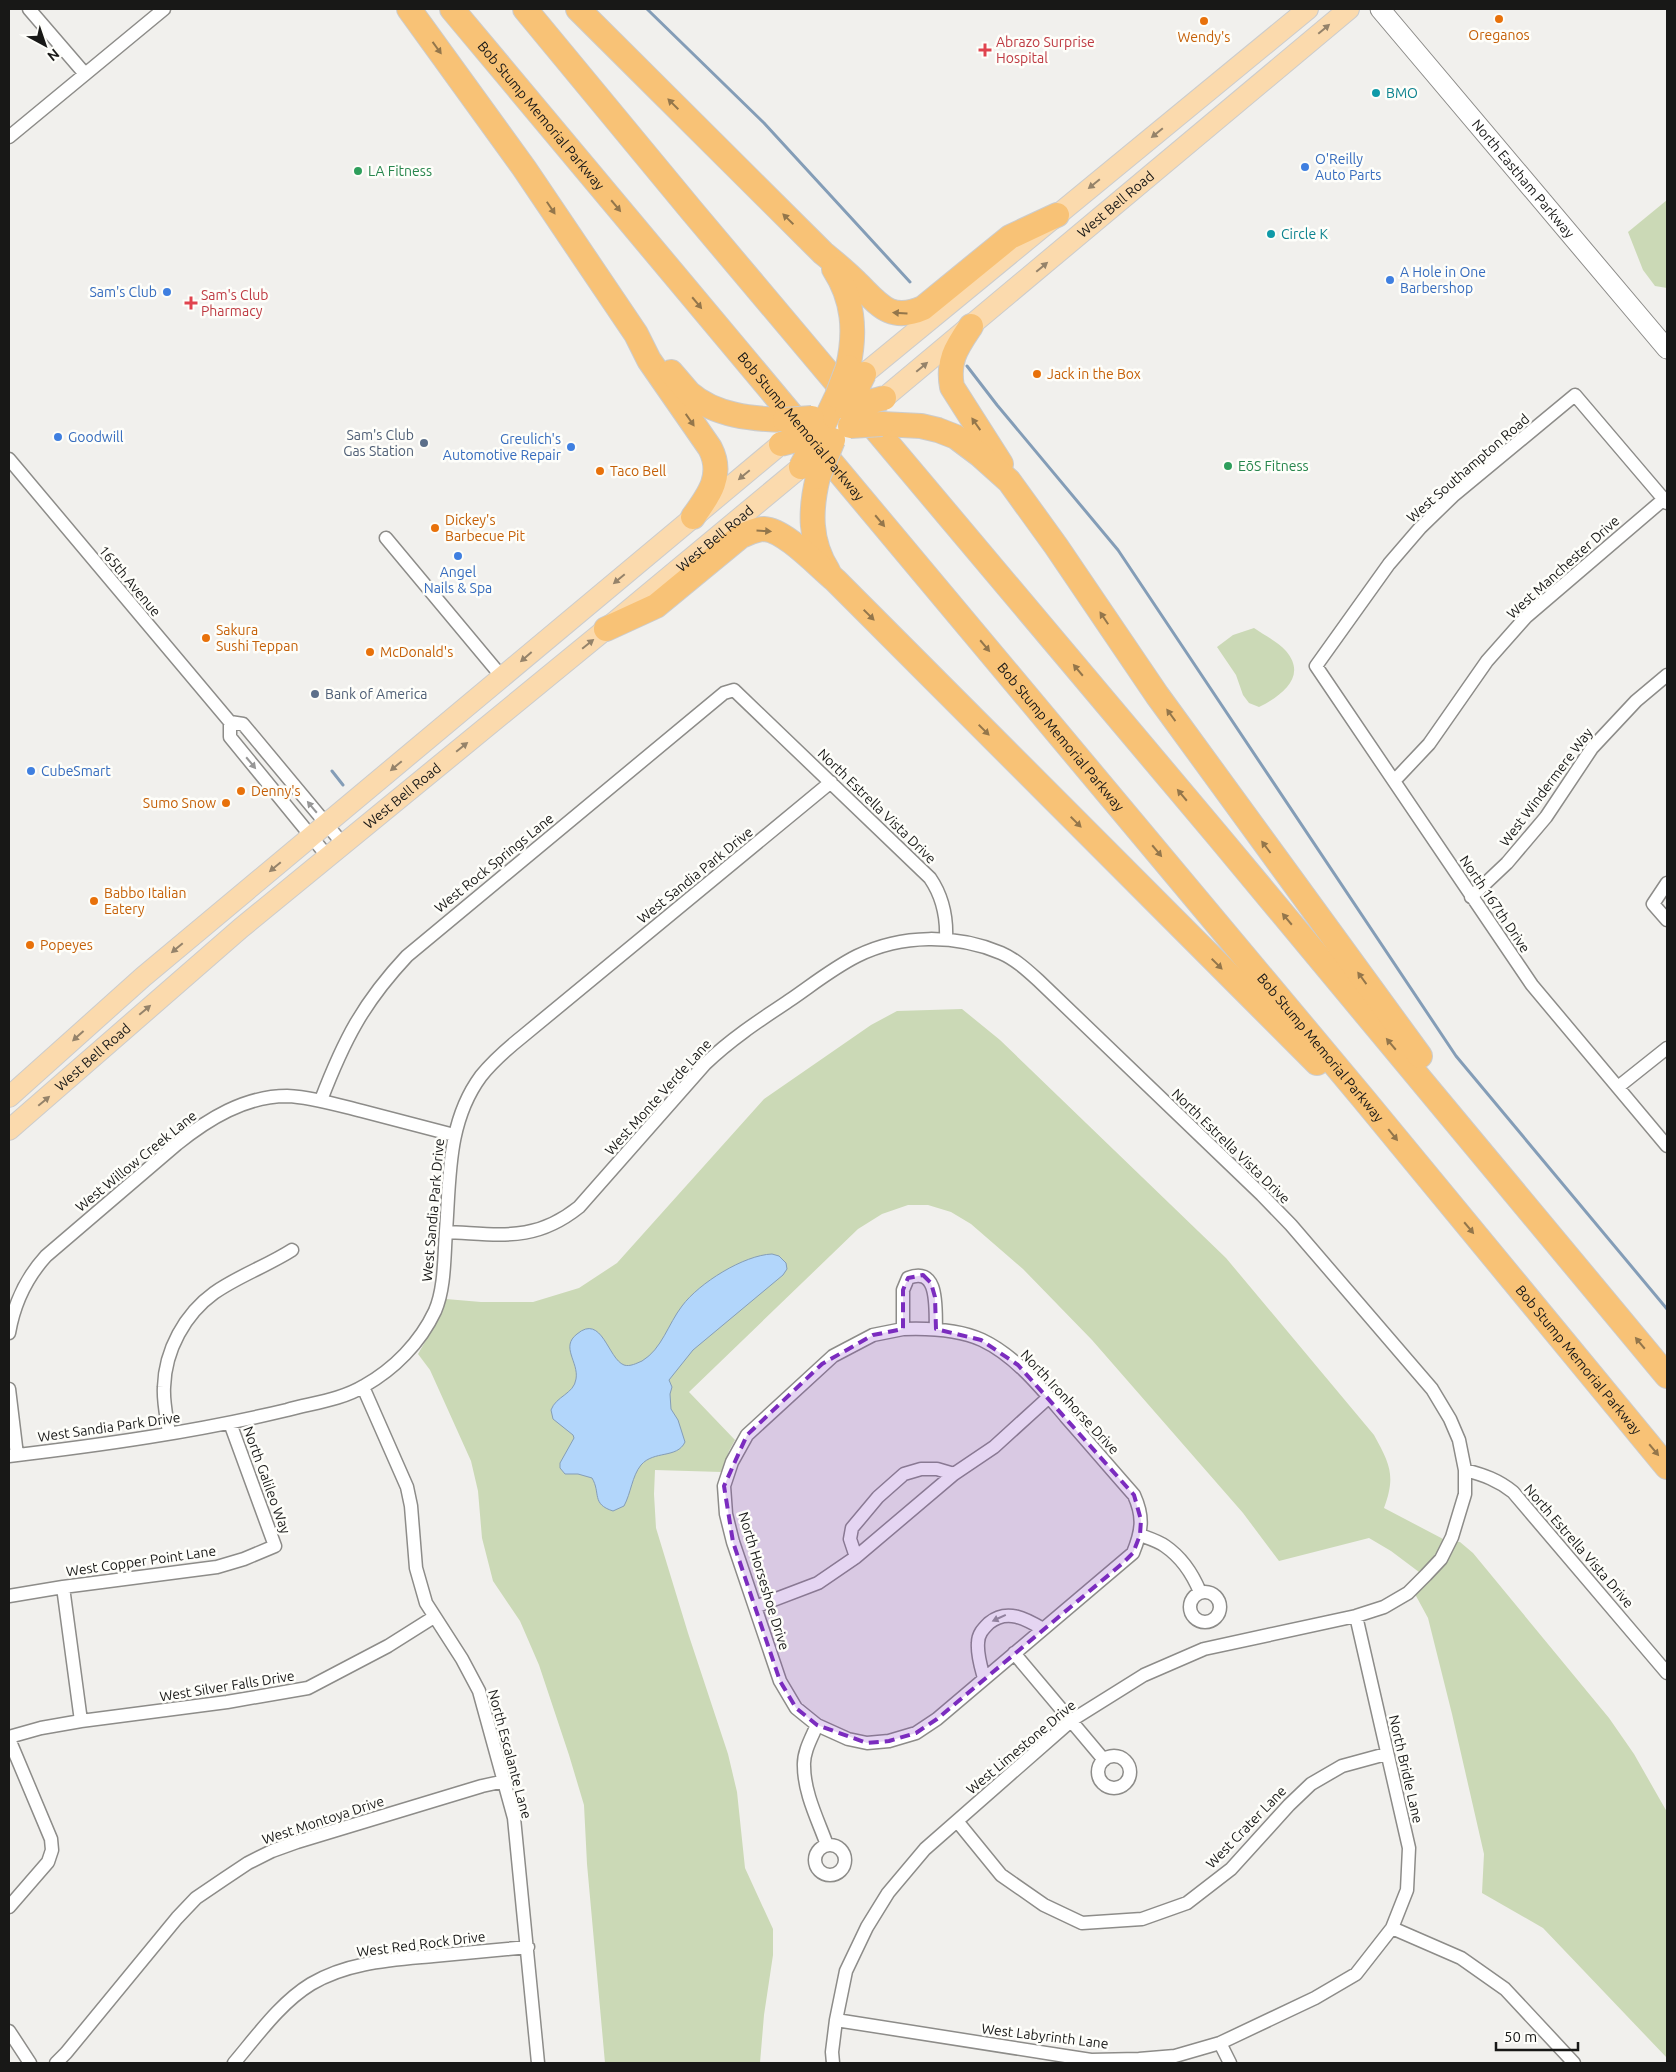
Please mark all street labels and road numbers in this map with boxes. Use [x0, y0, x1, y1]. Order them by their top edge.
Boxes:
street label: Bob Stump Memorial Parkway [475, 38, 608, 193]
street label: North Eastham Parkway [1469, 116, 1578, 241]
street label: West Bell Road [1074, 168, 1157, 241]
street label: Bob Stump Memorial Parkway [734, 349, 868, 504]
street label: West Southampton Road [1404, 411, 1532, 525]
street label: West Bell Road [673, 502, 756, 575]
street label: West Manchester Drive [1503, 512, 1623, 622]
street label: 165th Avenue [96, 542, 164, 620]
street label: Bob Stump Memorial Parkway [994, 659, 1128, 815]
street label: West Windermere Way [1496, 725, 1596, 849]
street label: North Estrella Vista Drive [815, 745, 939, 867]
street label: West Bell Road [360, 760, 444, 832]
street label: West Rock Springs Lane [431, 810, 557, 916]
street label: West Sandia Park Drive [634, 824, 756, 926]
street label: North 167th Drive [1457, 852, 1533, 956]
street label: Bob Stump Memorial Parkway [1254, 970, 1387, 1125]
street label: West Bell Road [52, 1020, 134, 1094]
street label: West Monte Verde Lane [602, 1036, 714, 1158]
street label: North Estrella Vista Drive [1169, 1085, 1293, 1207]
street label: West Willow Creek Lane [72, 1107, 200, 1215]
street label: West Sandia Park Drive [419, 1138, 447, 1282]
street label: Bob Stump Memorial Parkway [1513, 1282, 1645, 1438]
street label: North Ironhorse Drive [1017, 1346, 1123, 1458]
street label: West Sandia Park Drive [37, 1409, 181, 1445]
street label: North Galileo Way [240, 1424, 294, 1536]
street label: North Estrella Vista Drive [1521, 1481, 1637, 1611]
street label: North Horseshoe Drive [735, 1510, 793, 1652]
street label: West Copper Point Lane [65, 1543, 217, 1579]
street label: West Silver Falls Drive [158, 1667, 296, 1705]
street label: North Escalante Lane [485, 1688, 535, 1820]
street label: West Limestone Drive [963, 1697, 1079, 1797]
street label: North Bridle Lane [1386, 1713, 1426, 1825]
street label: West Crater Lane [1203, 1783, 1289, 1871]
street label: West Montoya Drive [260, 1793, 386, 1847]
street label: West Red Rock Drive [356, 1928, 486, 1960]
street label: West Labyrinth Lane [981, 2020, 1109, 2052]

